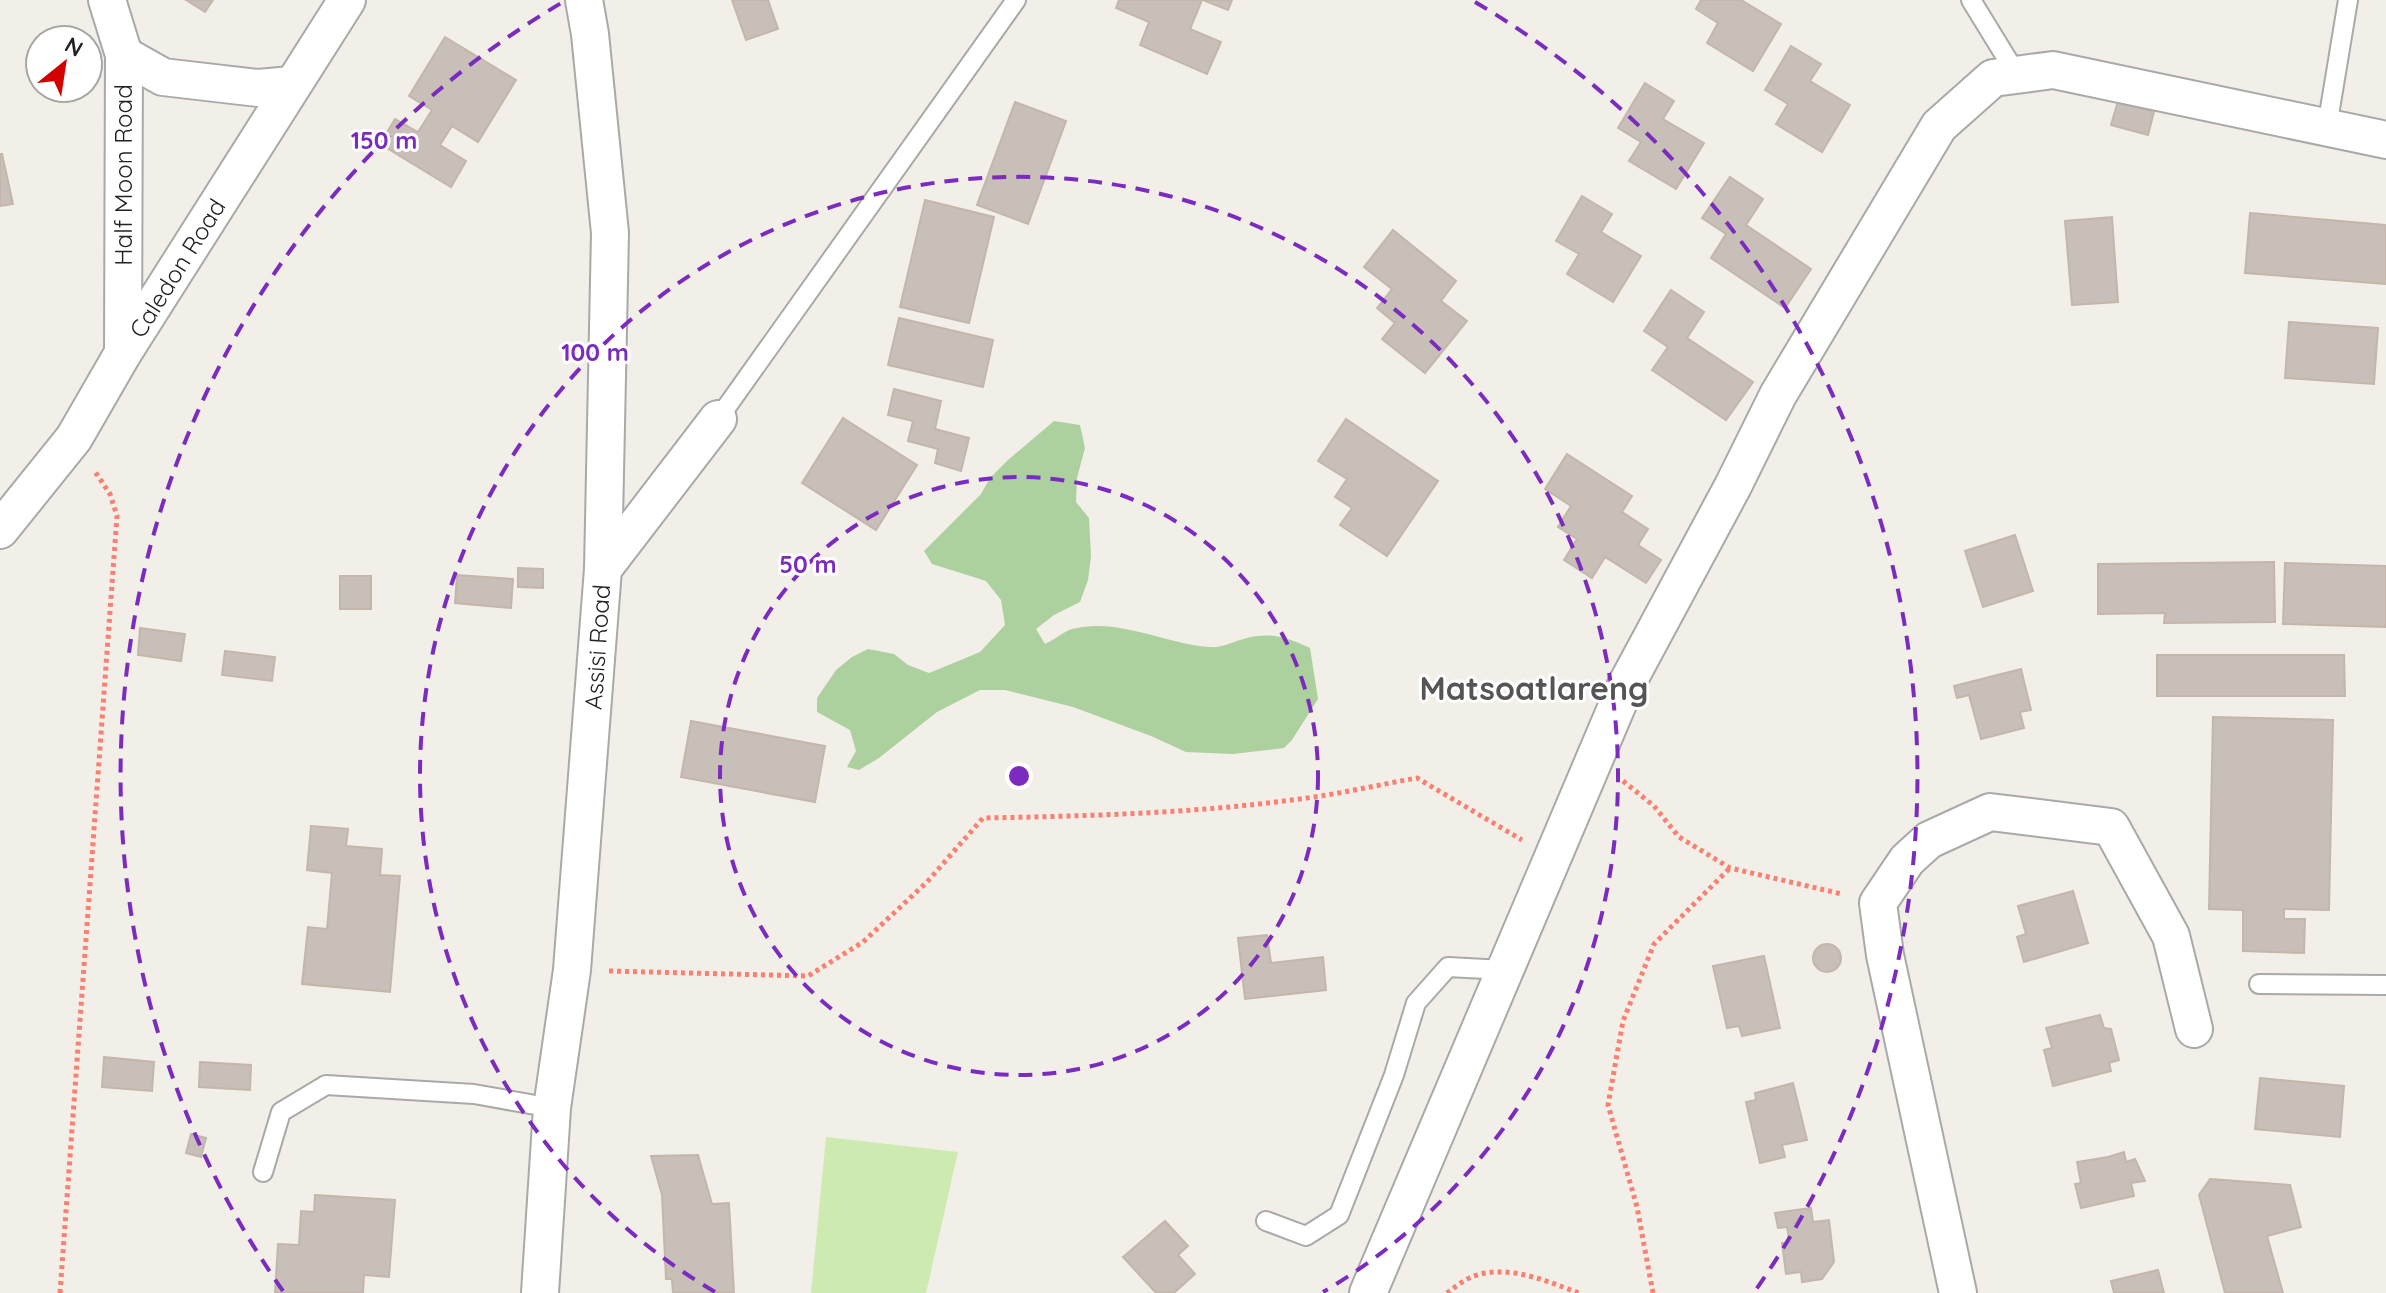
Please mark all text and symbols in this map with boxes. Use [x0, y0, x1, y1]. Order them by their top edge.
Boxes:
north arrow [24, 24, 104, 104]
text: N [60, 31, 88, 63]
street label: Half Moon Road [108, 84, 138, 266]
text: 150 m [351, 125, 417, 155]
street label: Caledon Road [122, 193, 232, 343]
text: 100 m [561, 337, 629, 367]
text: 50 m [779, 549, 837, 579]
street label: Assisi Road [578, 583, 616, 711]
district label: Matsoatlareng [1420, 668, 1648, 708]
centre of rings [1005, 762, 1033, 790]

